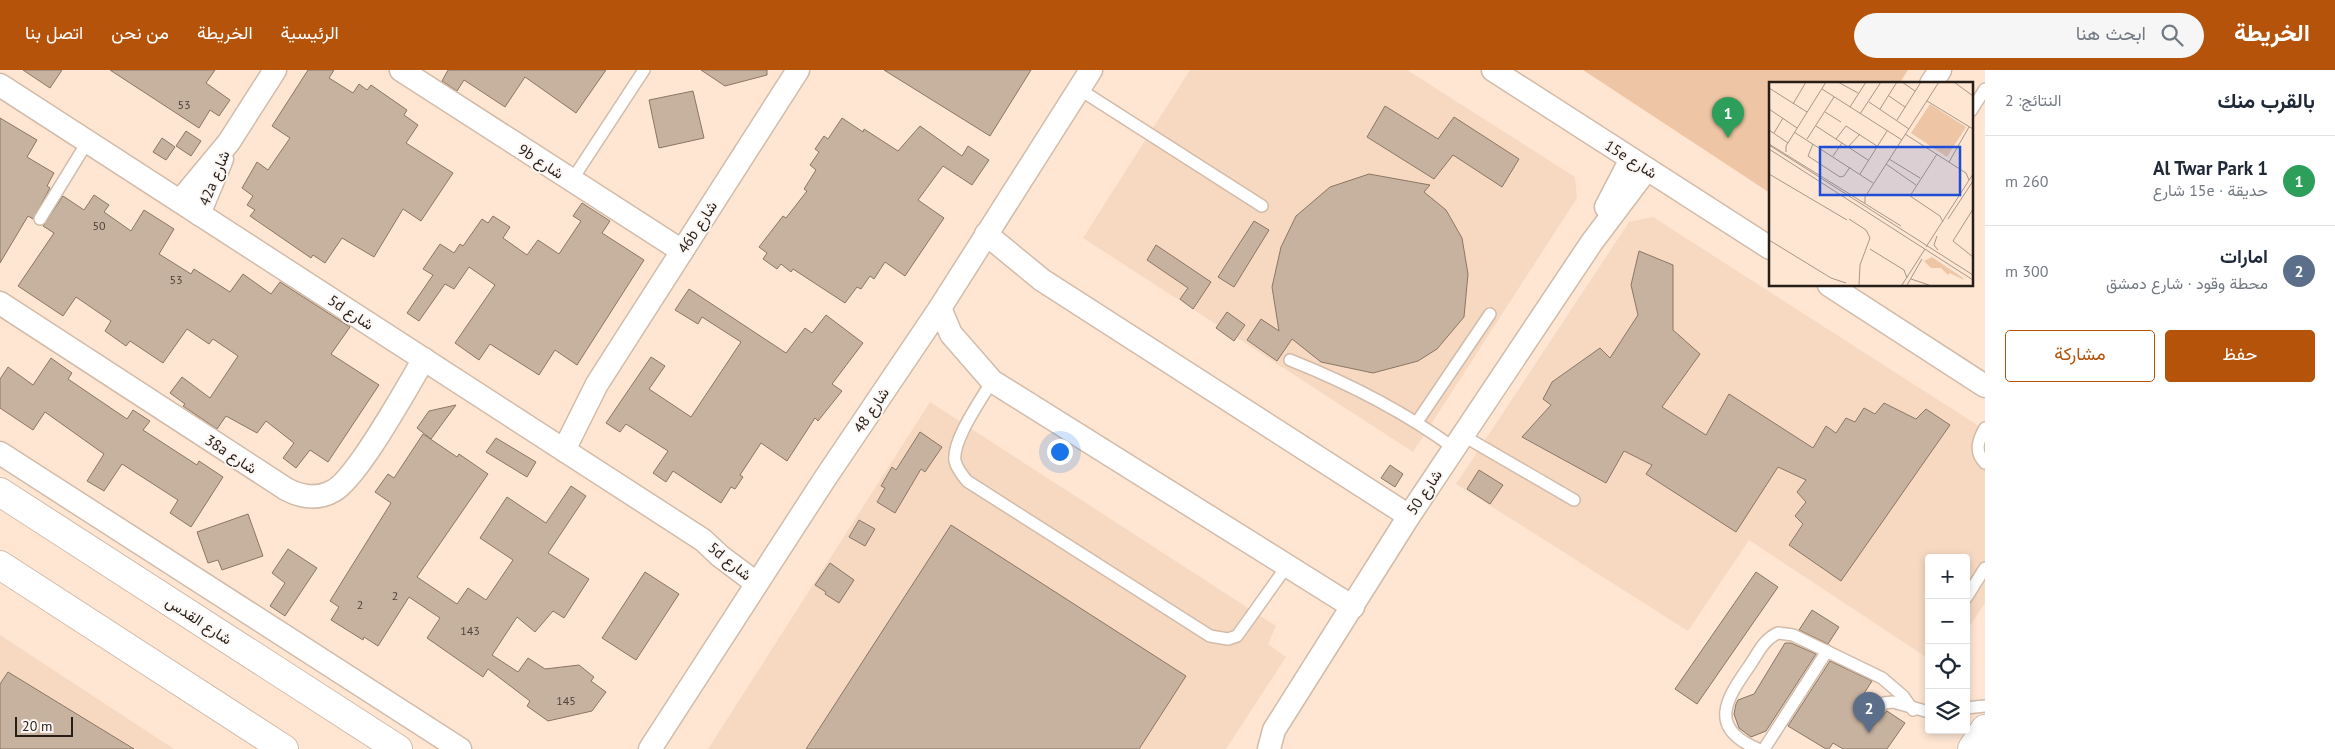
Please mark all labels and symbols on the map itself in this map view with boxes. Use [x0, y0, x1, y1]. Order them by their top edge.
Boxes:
inset map [1769, 82, 1972, 286]
house number: 53 [177, 97, 191, 112]
pin: 1 [1712, 97, 1744, 138]
street label: 15e شارع [1600, 136, 1661, 184]
street label: 9b شارع [514, 139, 567, 184]
street label: 42a شارع [194, 147, 236, 209]
street label: 46b شارع [673, 197, 723, 258]
house number: 50 [92, 218, 106, 233]
house number: 53 [169, 272, 183, 287]
street label: 5d شارع [324, 290, 377, 335]
street label: شارع 48 [849, 384, 895, 437]
street label: 38a شارع [200, 430, 261, 480]
your location [1047, 439, 1073, 465]
street label: شارع 50 [1402, 466, 1448, 519]
street label: 5d شارع [703, 538, 756, 586]
house number: 2 [392, 588, 398, 603]
street label: شارع القدس [161, 592, 236, 650]
house number: 2 [357, 597, 363, 612]
house number: 143 [460, 623, 480, 638]
pin: 2 [1853, 692, 1885, 733]
house number: 145 [556, 693, 576, 708]
scale bar [15, 714, 72, 737]

